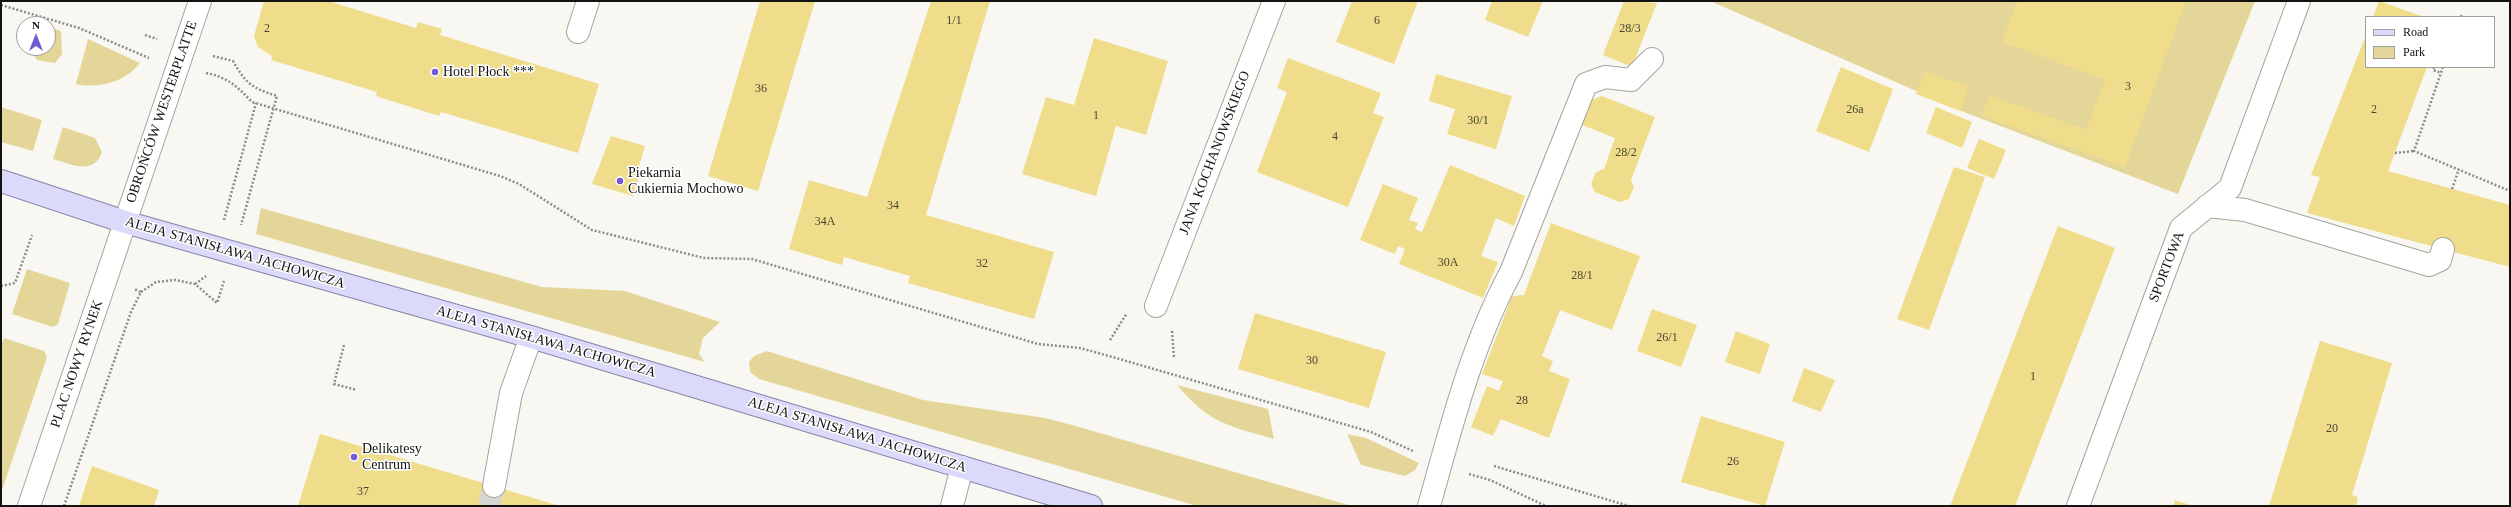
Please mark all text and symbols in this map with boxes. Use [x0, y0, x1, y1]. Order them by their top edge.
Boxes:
house number: 1/1 [946, 14, 962, 28]
house number: 6 [1374, 14, 1380, 28]
north arrow [16, 16, 56, 56]
legend [2365, 16, 2495, 68]
text: N [32, 19, 40, 31]
street label: OBROŃCÓW WESTERPLATTE [123, 19, 201, 205]
house number: 2 [264, 22, 270, 36]
house number: 28/3 [1619, 22, 1641, 36]
text: Road [2403, 25, 2428, 39]
text: Park [2403, 45, 2425, 59]
place label: Hotel Płock *** [443, 64, 534, 80]
marker: Hotel Płock *** [430, 67, 440, 77]
street label: JANA KOCHANOWSKIEGO [1176, 69, 1254, 237]
house number: 3 [2125, 80, 2131, 94]
house number: 36 [755, 82, 767, 96]
house number: 26a [1846, 103, 1864, 117]
house number: 2 [2371, 103, 2377, 117]
house number: 1 [1093, 109, 1099, 123]
house number: 30/1 [1467, 114, 1489, 128]
house number: 4 [1332, 130, 1338, 144]
house number: 28/2 [1615, 146, 1637, 160]
place label: Piekarnia Cukiernia Mochowo [628, 165, 743, 198]
marker: Piekarnia Cukiernia Mochowo [615, 176, 625, 186]
house number: 34 [887, 199, 899, 213]
street label: ALEJA STANISŁAWA JACHOWICZA [123, 214, 347, 292]
house number: 34A [815, 215, 835, 229]
street label: SPORTOWA [2146, 229, 2188, 305]
house number: 30A [1438, 256, 1458, 270]
house number: 32 [976, 257, 988, 271]
house number: 28/1 [1571, 269, 1593, 283]
street label: PLAC NOWY RYNEK [47, 298, 107, 430]
street label: ALEJA STANISŁAWA JACHOWICZA [434, 303, 658, 381]
house number: 26/1 [1656, 331, 1678, 345]
house number: 30 [1306, 354, 1318, 368]
house number: 1 [2030, 370, 2036, 384]
street label: ALEJA STANISŁAWA JACHOWICZA [746, 394, 968, 476]
house number: 28 [1516, 394, 1528, 408]
house number: 20 [2326, 422, 2338, 436]
place label: Delikatesy Centrum [362, 441, 422, 474]
marker: Delikatesy Centrum [349, 452, 359, 462]
house number: 26 [1727, 455, 1739, 469]
house number: 37 [357, 485, 369, 499]

